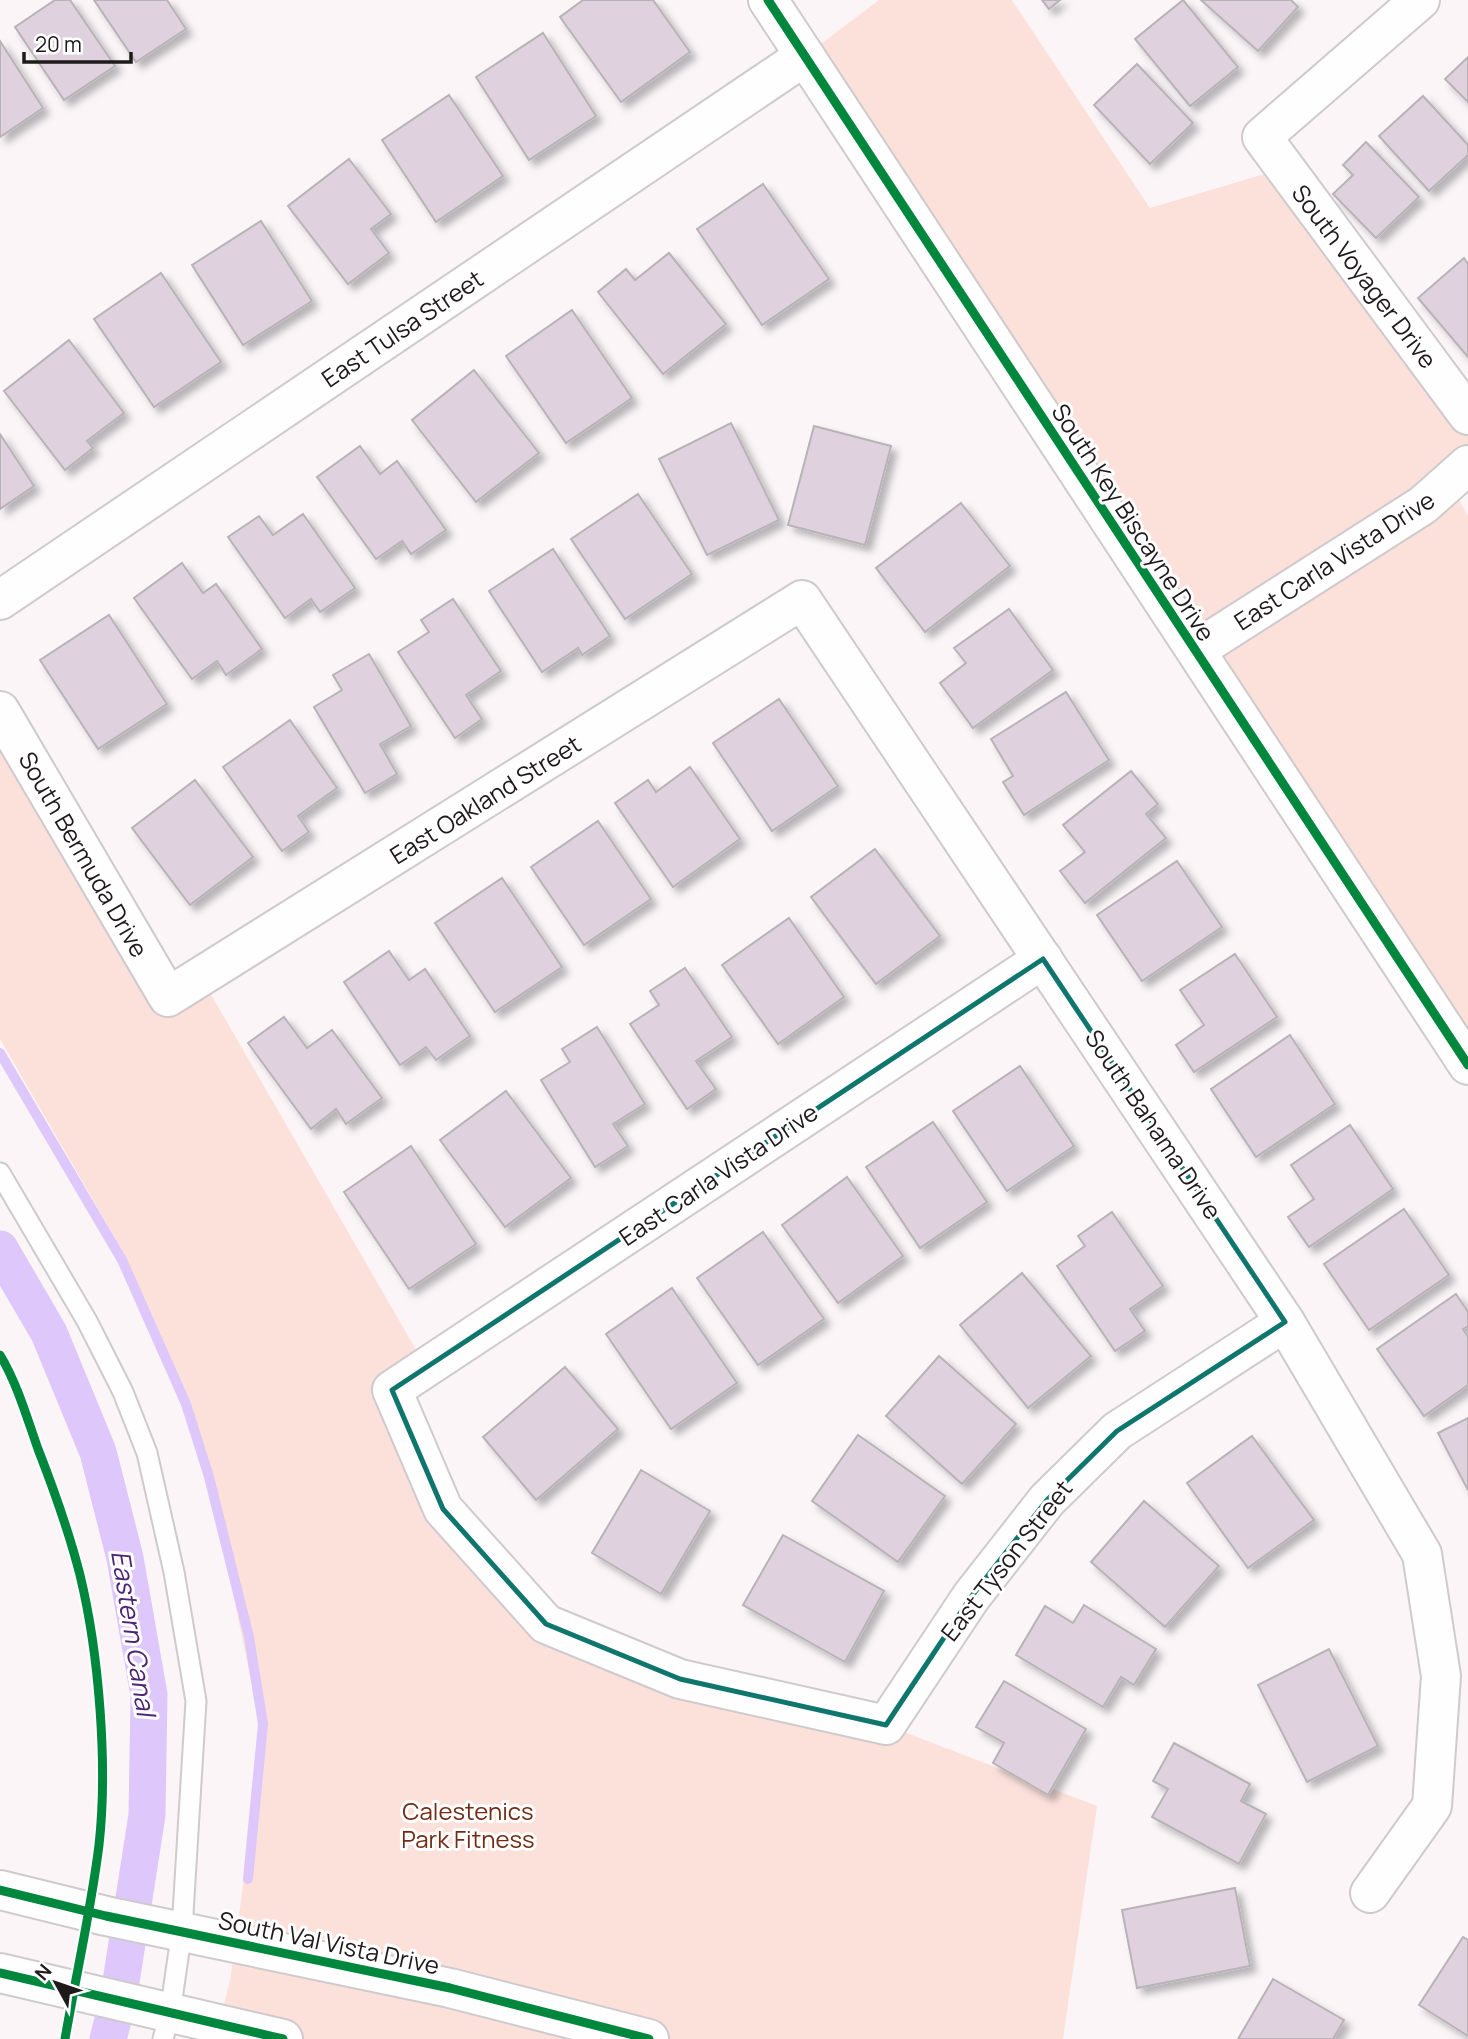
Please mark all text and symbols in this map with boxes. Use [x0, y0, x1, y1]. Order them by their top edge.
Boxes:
scale bar [24, 21, 131, 65]
text: 20 m [35, 30, 82, 58]
street label: South Voyager Drive [1285, 177, 1445, 375]
street label: East Tulsa Street [315, 262, 489, 394]
street label: South Key Biscayne Drive [1045, 397, 1223, 647]
street label: East Carla Vista Drive [1227, 483, 1441, 637]
street label: East Oakland Street [383, 727, 587, 871]
street label: South Bermuda Drive [12, 745, 156, 963]
street label: South Bahama Drive [1078, 1023, 1230, 1225]
street label: East Carla Vista Drive [612, 1095, 824, 1253]
street label: East Tyson Street [933, 1473, 1079, 1647]
water label: Eastern Canal [103, 1548, 165, 1721]
park label: Calestenics Park Fitness [401, 1794, 535, 1855]
street label: South Val Vista Drive [215, 1902, 443, 1982]
north arrow [21, 1948, 91, 2018]
text: N [29, 1958, 57, 1986]

